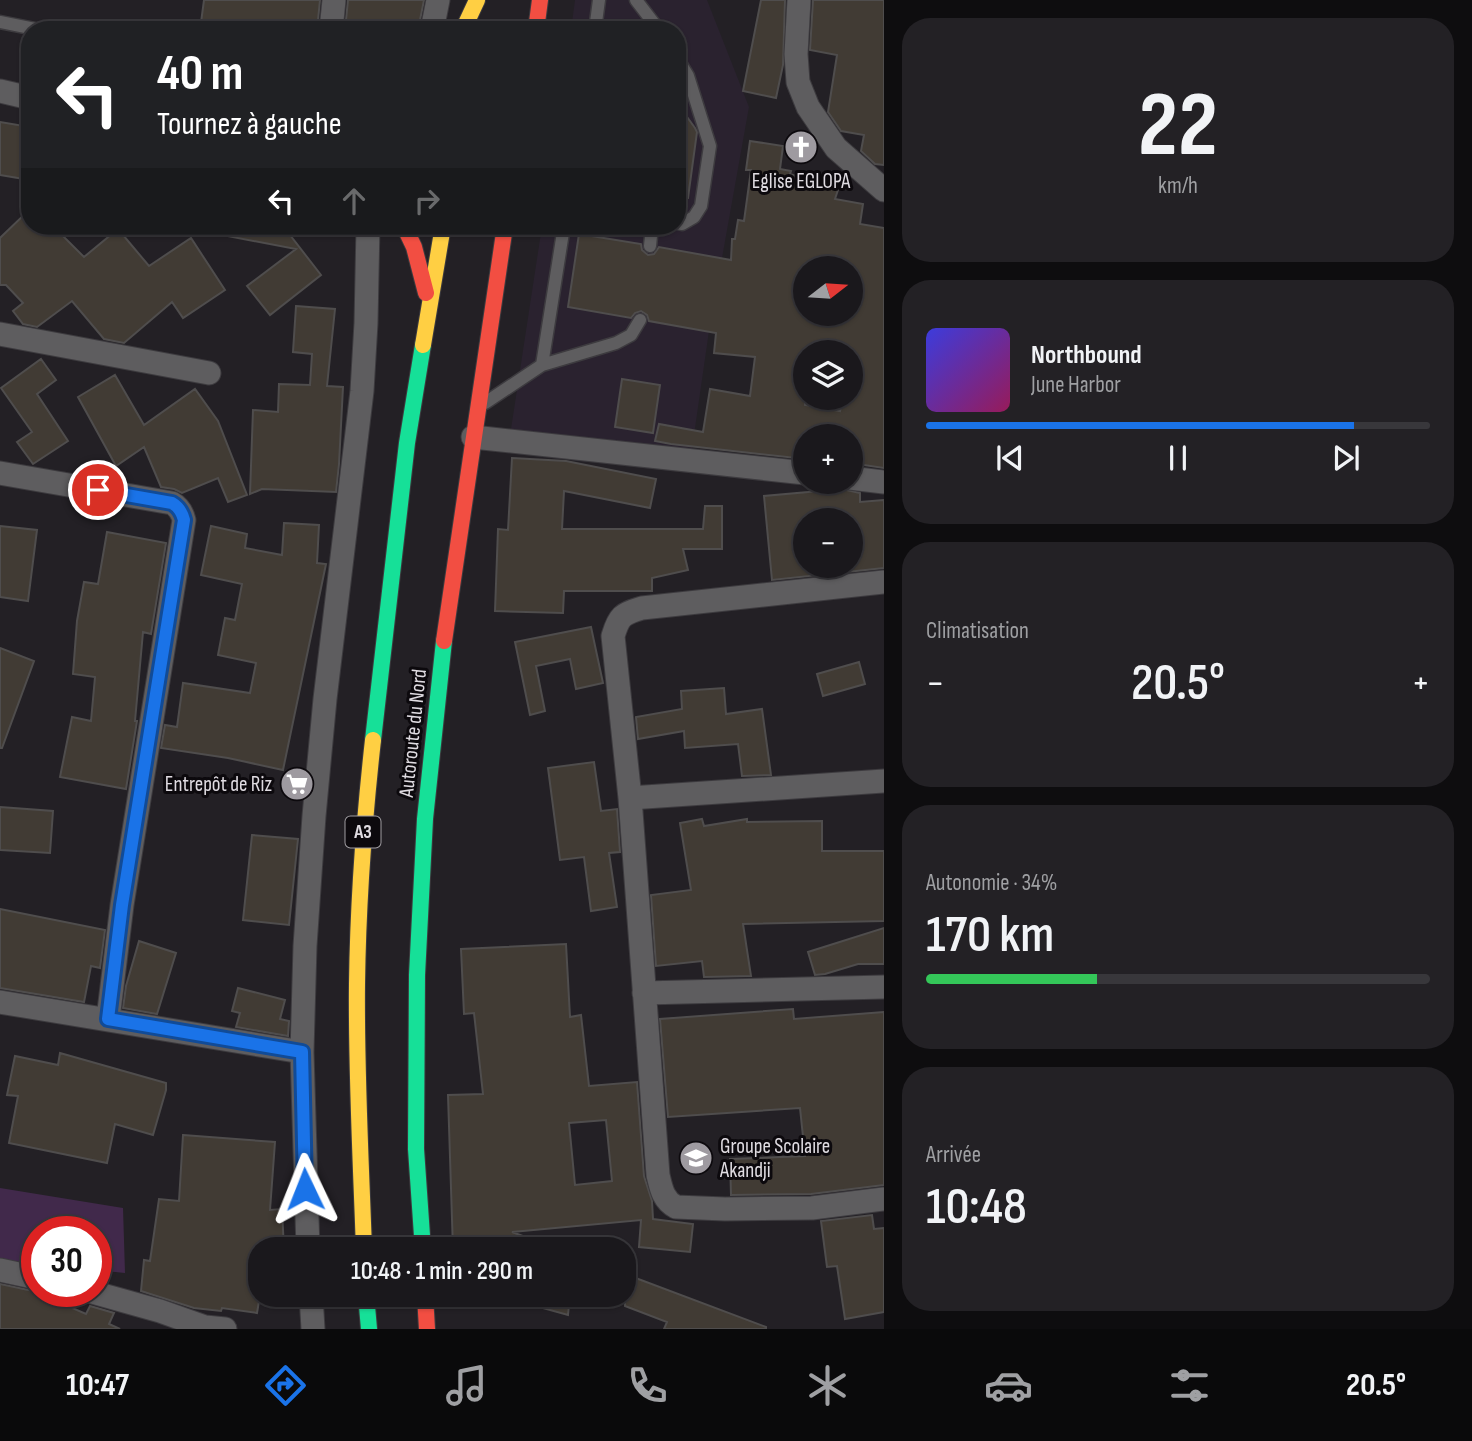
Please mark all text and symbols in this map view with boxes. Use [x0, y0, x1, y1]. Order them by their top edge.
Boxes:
text: 40 m [157, 45, 243, 104]
icon: left [42, 49, 133, 140]
text: 22 [1138, 72, 1218, 181]
text: Tournez à gauche [157, 105, 342, 144]
church icon: Eglise EGLOPA [782, 128, 820, 166]
place label: Eglise EGLOPA [752, 169, 851, 194]
text: km/h [1158, 172, 1198, 200]
icon: left [262, 182, 300, 220]
icon: ahead [335, 182, 373, 220]
icon: right [408, 182, 446, 220]
north arrow [793, 256, 863, 326]
map controls [793, 256, 863, 578]
button: layers [793, 340, 863, 410]
text: Northbound [1031, 340, 1142, 371]
text: June Harbor [1031, 371, 1121, 399]
button: + [793, 424, 863, 494]
icon: previous [991, 439, 1029, 477]
icon: pause [1159, 439, 1197, 477]
icon: next [1327, 439, 1365, 477]
pin [68, 460, 128, 520]
icon: arrive [79, 471, 117, 509]
button: − [793, 508, 863, 578]
text: Climatisation [926, 617, 1029, 645]
text: 20.5° [1131, 652, 1225, 715]
text: − [926, 661, 945, 706]
text: + [1411, 661, 1430, 706]
street label: Autoroute du Nord [394, 668, 432, 799]
supermarket icon: Entrepôt de Riz [278, 765, 316, 803]
place label: Entrepôt de Riz [165, 772, 272, 797]
road number: A3 [346, 817, 380, 848]
text: Autonomie · 34% [926, 869, 1057, 897]
text: 170 km [926, 904, 1054, 967]
place label: Groupe Scolaire Akandji [719, 1134, 830, 1183]
school or university icon: Groupe Scolaire Akandji [677, 1139, 715, 1177]
text: Arrivée [926, 1141, 981, 1169]
position arrow [268, 1152, 342, 1226]
text: 10:48 [926, 1176, 1027, 1239]
speed limit sign: 30 [21, 1216, 112, 1307]
text: 10:48 · 1 min · 290 m [351, 1256, 533, 1287]
icon: directions [261, 1361, 310, 1410]
icon: music [442, 1361, 491, 1410]
icon: phone [623, 1361, 672, 1410]
icon: climate [803, 1361, 852, 1410]
icon: car [984, 1361, 1033, 1410]
icon: filters [1165, 1361, 1214, 1410]
text: 10:47 [66, 1366, 129, 1405]
text: 20.5° [1346, 1366, 1406, 1405]

